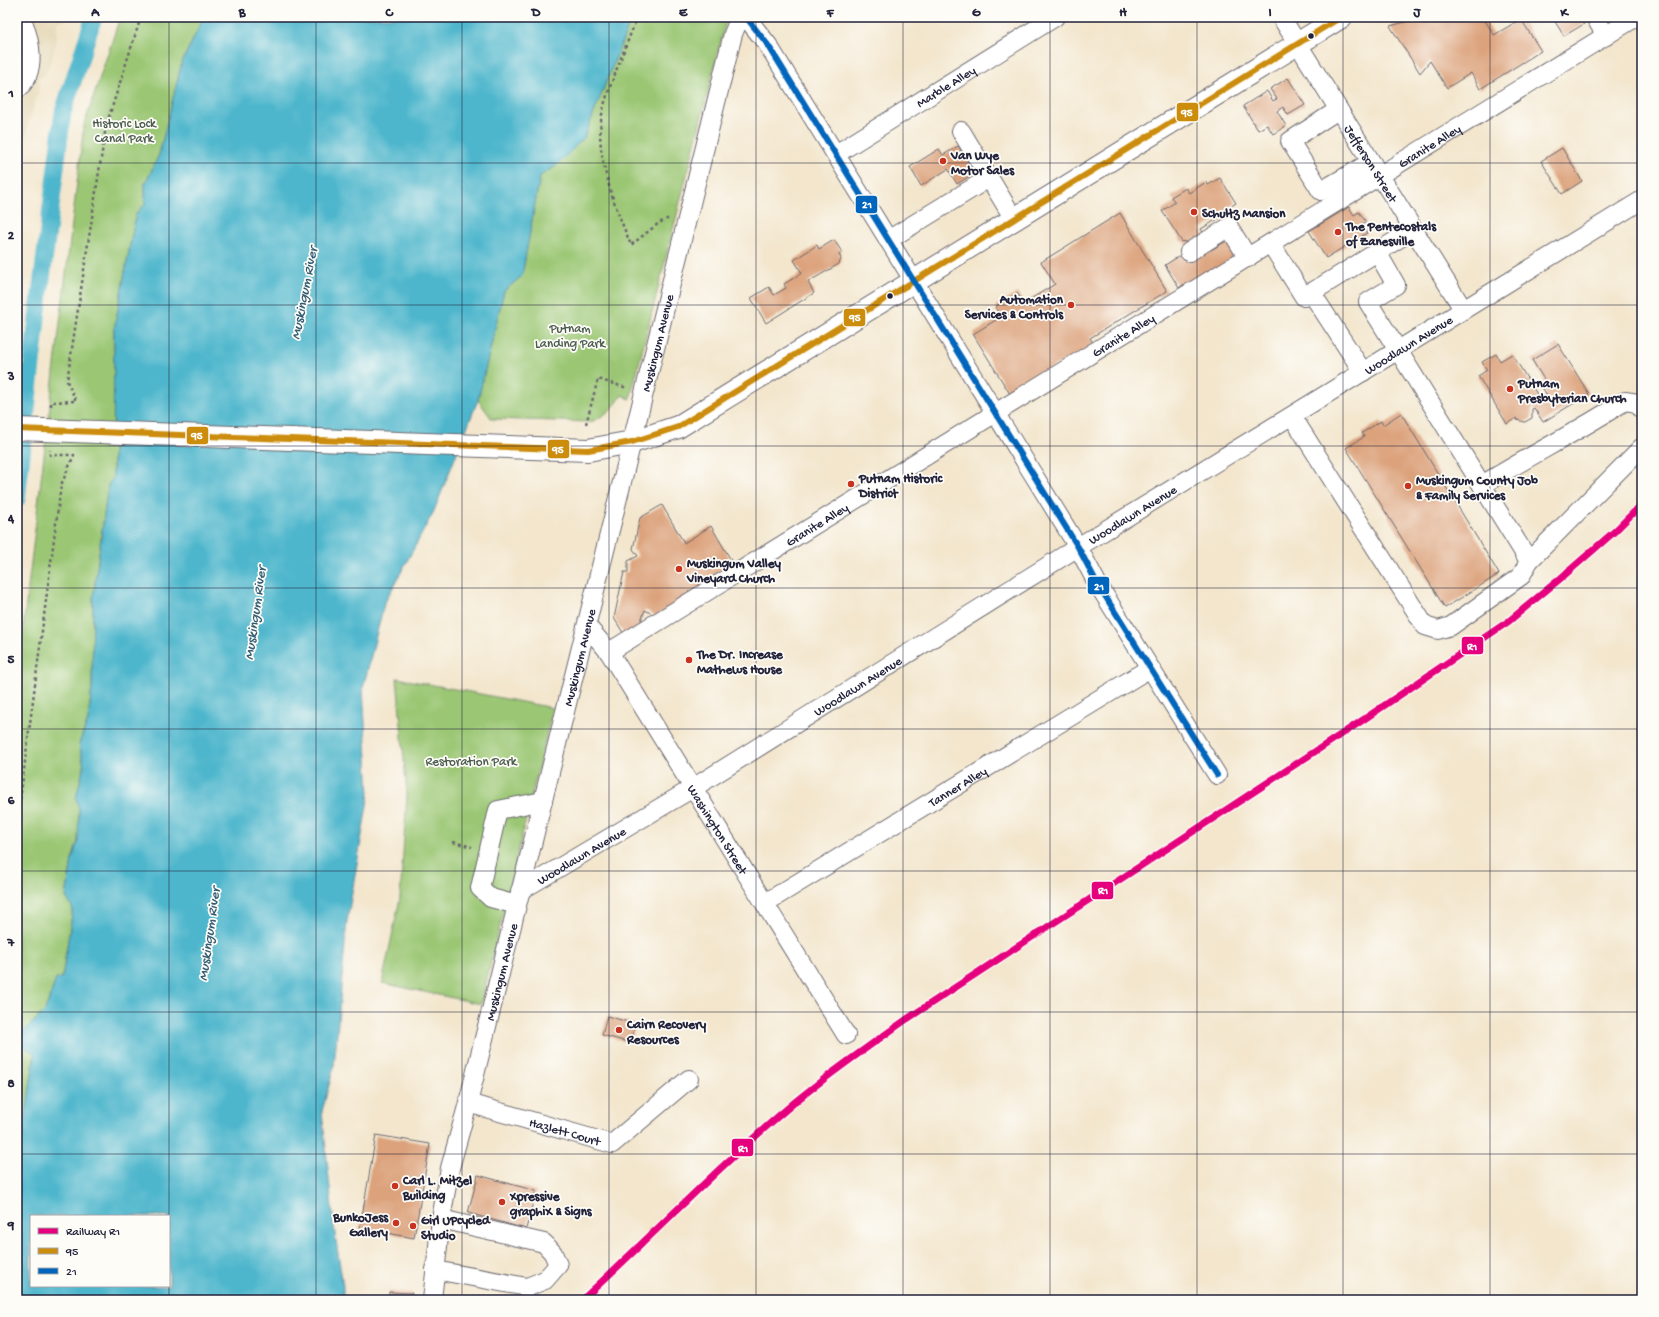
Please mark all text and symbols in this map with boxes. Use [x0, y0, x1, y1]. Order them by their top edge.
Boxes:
text: A [90, 6, 100, 21]
text: B [238, 6, 247, 21]
text: C [384, 6, 394, 21]
text: D [531, 6, 541, 21]
text: E [679, 6, 688, 21]
text: F [826, 6, 835, 21]
text: G [972, 6, 981, 21]
text: H [1119, 6, 1127, 21]
text: I [1268, 6, 1272, 21]
text: J [1413, 6, 1422, 21]
text: K [1559, 6, 1569, 21]
unlabelled marker [1306, 31, 1316, 41]
street label: Marble Alley [914, 63, 980, 112]
text: 1 [7, 87, 14, 102]
line badge: 95 [1176, 102, 1199, 122]
text: 95 [1180, 108, 1193, 120]
park label: Historic Lock Canal Park [92, 117, 157, 147]
street label: Granite Alley [1396, 122, 1465, 172]
street label: Jefferson Street [1340, 123, 1401, 207]
place label: Van Wye Motor Sales [950, 149, 1015, 179]
marker: Van Wye Motor Sales [938, 156, 948, 166]
line badge: 21 [855, 195, 878, 214]
text: 21 [862, 200, 872, 212]
marker: Schultz Mansion [1189, 207, 1199, 217]
place label: Schultz Mansion [1202, 207, 1286, 222]
place label: The Pentecostals of Zanesville [1345, 220, 1437, 250]
marker: The Pentecostals of Zanesville [1333, 227, 1343, 237]
text: 2 [8, 229, 15, 244]
water label: Muskingum River [288, 243, 323, 341]
unlabelled marker [885, 291, 895, 301]
street label: Muskingum Avenue [640, 293, 678, 394]
place label: Automation Services & Controls [965, 293, 1064, 323]
marker: Automation Services & Controls [1066, 300, 1076, 310]
line badge: 95 [843, 308, 866, 327]
street label: Granite Alley [1090, 311, 1159, 361]
text: 95 [848, 313, 861, 325]
street label: Woodlawn Avenue [1362, 313, 1456, 379]
park label: Putnam Landing Park [535, 322, 606, 352]
text: 3 [7, 370, 15, 385]
place label: Putnam Presbyterian Church [1517, 377, 1627, 407]
marker: Putnam Presbyterian Church [1505, 384, 1515, 394]
line badge: 95 [186, 426, 209, 445]
text: 95 [190, 431, 203, 443]
line badge: 95 [547, 439, 570, 459]
text: 95 [551, 445, 564, 457]
place label: Putnam Historic District [858, 472, 944, 502]
place label: Muskingum County Job & Family Services [1416, 474, 1538, 504]
marker: Putnam Historic District [846, 479, 856, 489]
marker: Muskingum County Job & Family Services [1403, 481, 1413, 491]
street label: Woodlawn Avenue [1087, 483, 1180, 549]
street label: Granite Alley [784, 501, 852, 551]
text: 4 [7, 512, 15, 527]
place label: Muskingum Valley Vineyard Church [686, 557, 781, 587]
water label: Muskingum River [242, 563, 272, 661]
marker: Muskingum Valley Vineyard Church [674, 564, 684, 574]
line badge: 21 [1087, 576, 1110, 595]
text: 21 [1094, 582, 1104, 594]
street label: Muskingum Avenue [562, 607, 600, 708]
line badge: R1 [1461, 636, 1484, 655]
text: R1 [1466, 642, 1477, 654]
place label: The Dr. Increase Mathews House [696, 648, 784, 678]
text: 5 [8, 653, 15, 668]
street label: Woodlawn Avenue [812, 654, 905, 720]
marker: The Dr. Increase Mathews House [684, 655, 694, 665]
park label: Restoration Park [425, 755, 518, 770]
street label: Tanner Alley [926, 764, 991, 812]
street label: Washington Street [683, 783, 751, 879]
text: 6 [8, 794, 15, 809]
street label: Woodlawn Avenue [535, 824, 630, 889]
line badge: R1 [1091, 881, 1114, 900]
water label: Muskingum River [196, 884, 226, 982]
text: R1 [1097, 886, 1108, 898]
street label: Muskingum Avenue [484, 922, 522, 1023]
text: 7 [7, 936, 16, 951]
place label: Cairn Recovery Resources [626, 1018, 707, 1048]
marker: Cairn Recovery Resources [614, 1025, 624, 1035]
text: 8 [7, 1077, 15, 1092]
street label: Hazlett Court [527, 1116, 603, 1151]
line badge: R1 [731, 1138, 754, 1157]
text: R1 [737, 1144, 748, 1156]
place label: Carl L. Mitzel Building [402, 1174, 472, 1204]
marker: Carl L. Mitzel Building [390, 1181, 400, 1191]
place label: Xpressive graphiX & Signs [509, 1190, 593, 1221]
marker: Xpressive graphiX & Signs [497, 1197, 507, 1207]
place label: BunkoJess Gallery [332, 1211, 389, 1241]
place label: Girl UPcycled Studio [421, 1214, 491, 1244]
legend [30, 1215, 170, 1287]
marker: BunkoJess Gallery [391, 1218, 401, 1228]
text: 9 [7, 1219, 15, 1234]
marker: Girl UPcycled Studio [408, 1221, 418, 1231]
text: Railway R1 [66, 1226, 120, 1240]
text: 95 [65, 1246, 78, 1260]
text: 21 [66, 1266, 77, 1280]

